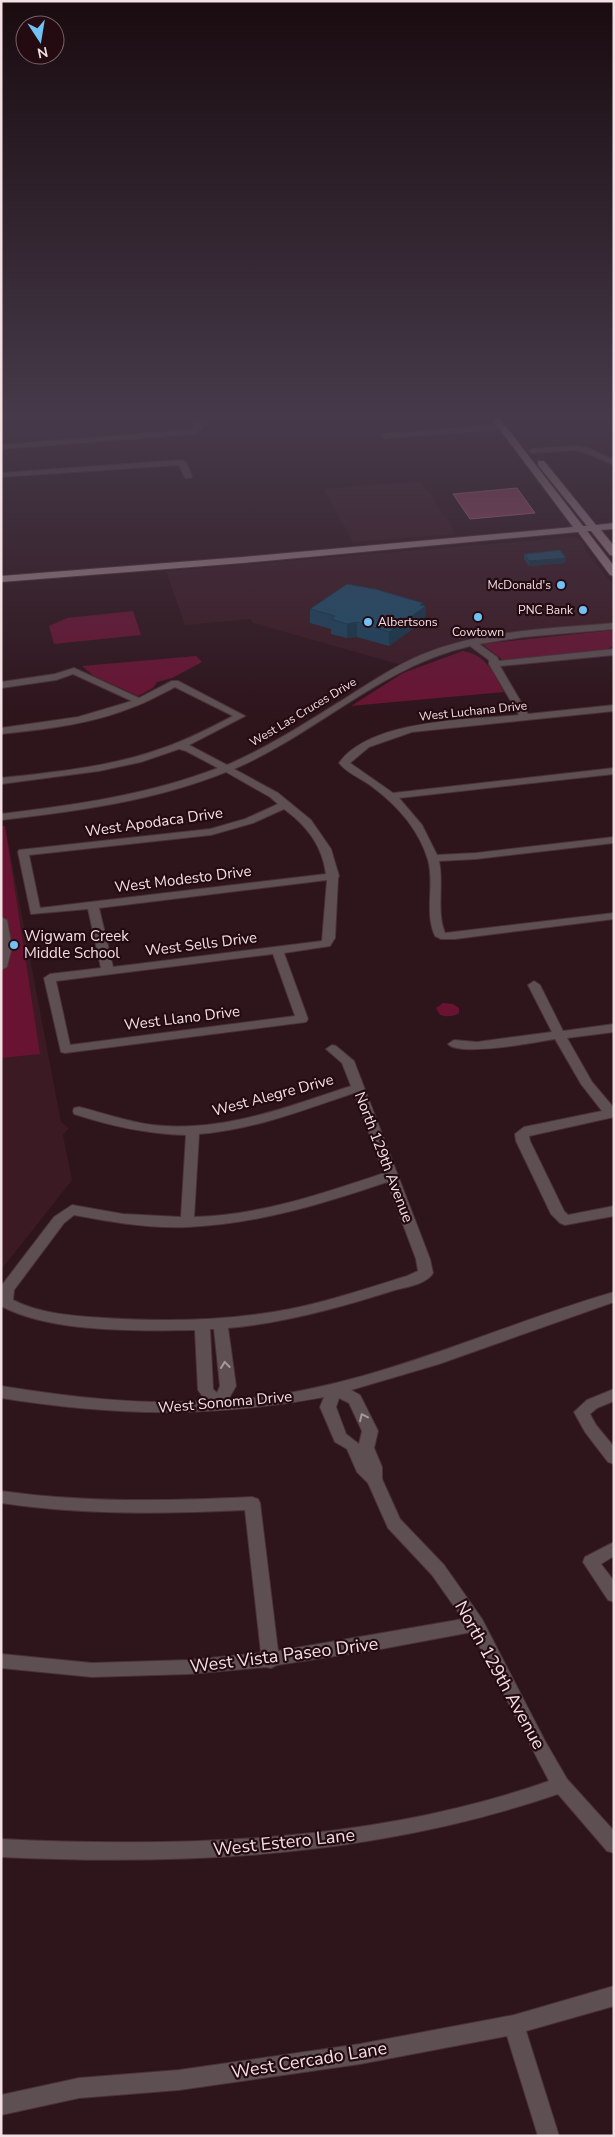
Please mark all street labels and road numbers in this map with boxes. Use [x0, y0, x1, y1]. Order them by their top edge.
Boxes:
street label: West Las Cruces Drive [247, 674, 359, 750]
street label: West Luchana Drive [418, 697, 528, 725]
street label: West Apodaca Drive [84, 802, 224, 842]
street label: West Modesto Drive [113, 861, 253, 897]
street label: West Sells Drive [144, 927, 258, 961]
street label: West Llano Drive [123, 1001, 241, 1035]
street label: West Alegre Drive [210, 1069, 336, 1121]
street label: North 129th Avenue [350, 1089, 418, 1225]
street label: West Sonoma Drive [157, 1386, 293, 1418]
street label: North 129th Avenue [449, 1596, 551, 1754]
street label: West Vista Paseo Drive [188, 1632, 380, 1678]
street label: West Estero Lane [212, 1823, 356, 1861]
street label: West Cercado Lane [229, 2036, 389, 2084]

